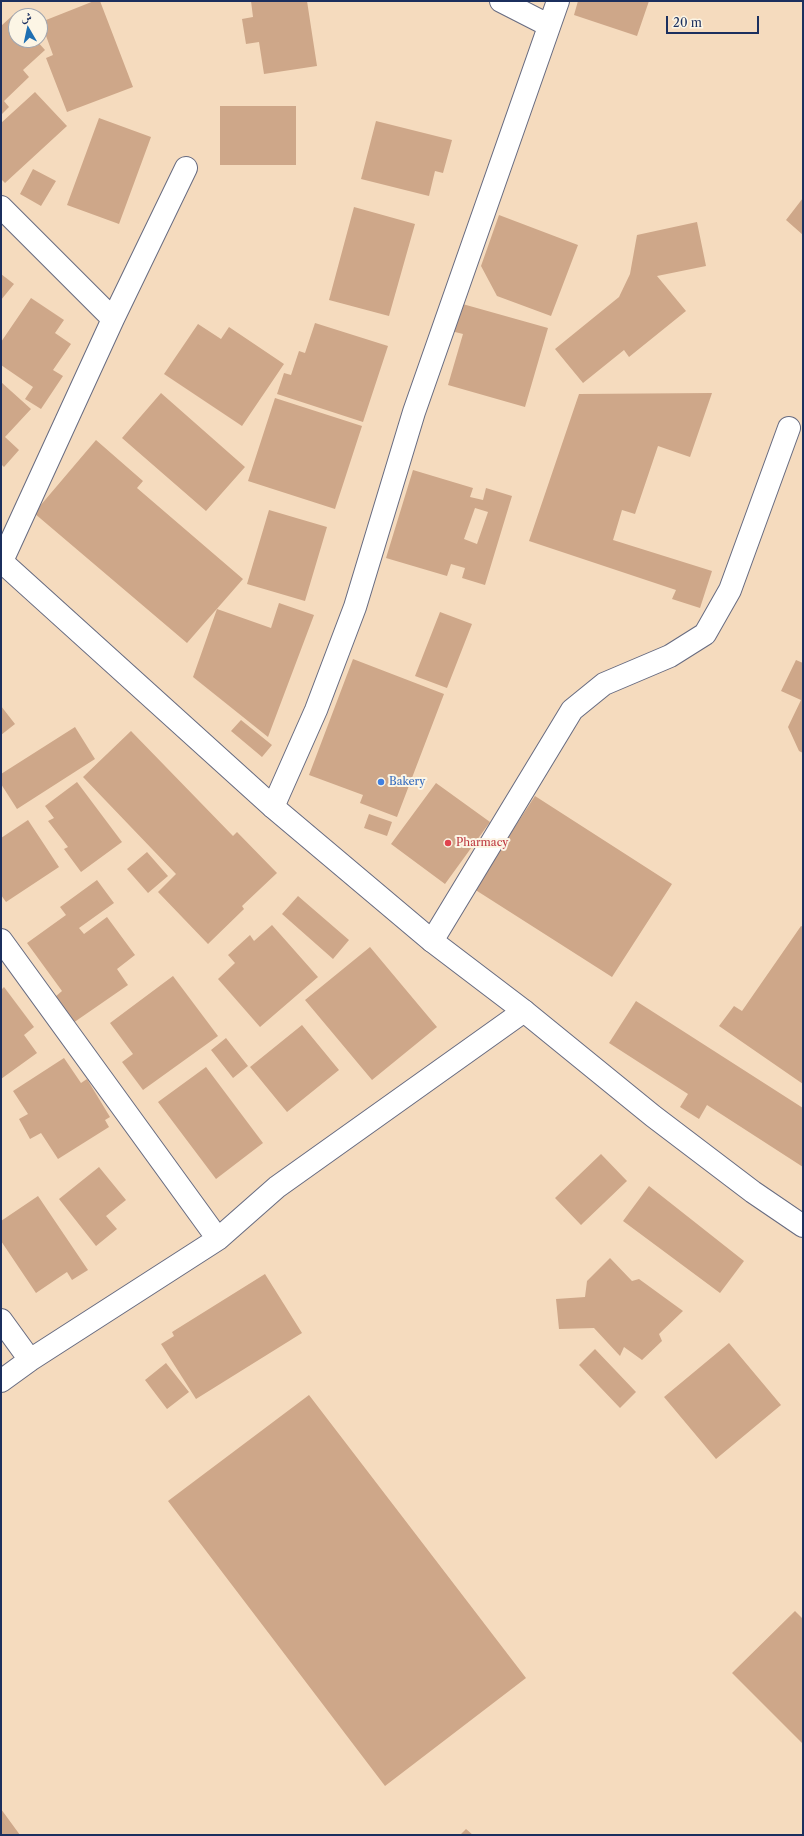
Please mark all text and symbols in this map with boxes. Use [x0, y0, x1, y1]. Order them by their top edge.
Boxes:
north arrow [8, 8, 48, 48]
scale bar [668, 8, 761, 34]
text: ش [20, 9, 33, 25]
text: 20 m [673, 15, 702, 30]
place label: Bakery [389, 775, 425, 789]
marker: Bakery [376, 777, 386, 787]
place label: Pharmacy [456, 836, 508, 850]
marker: Pharmacy [443, 838, 453, 848]

